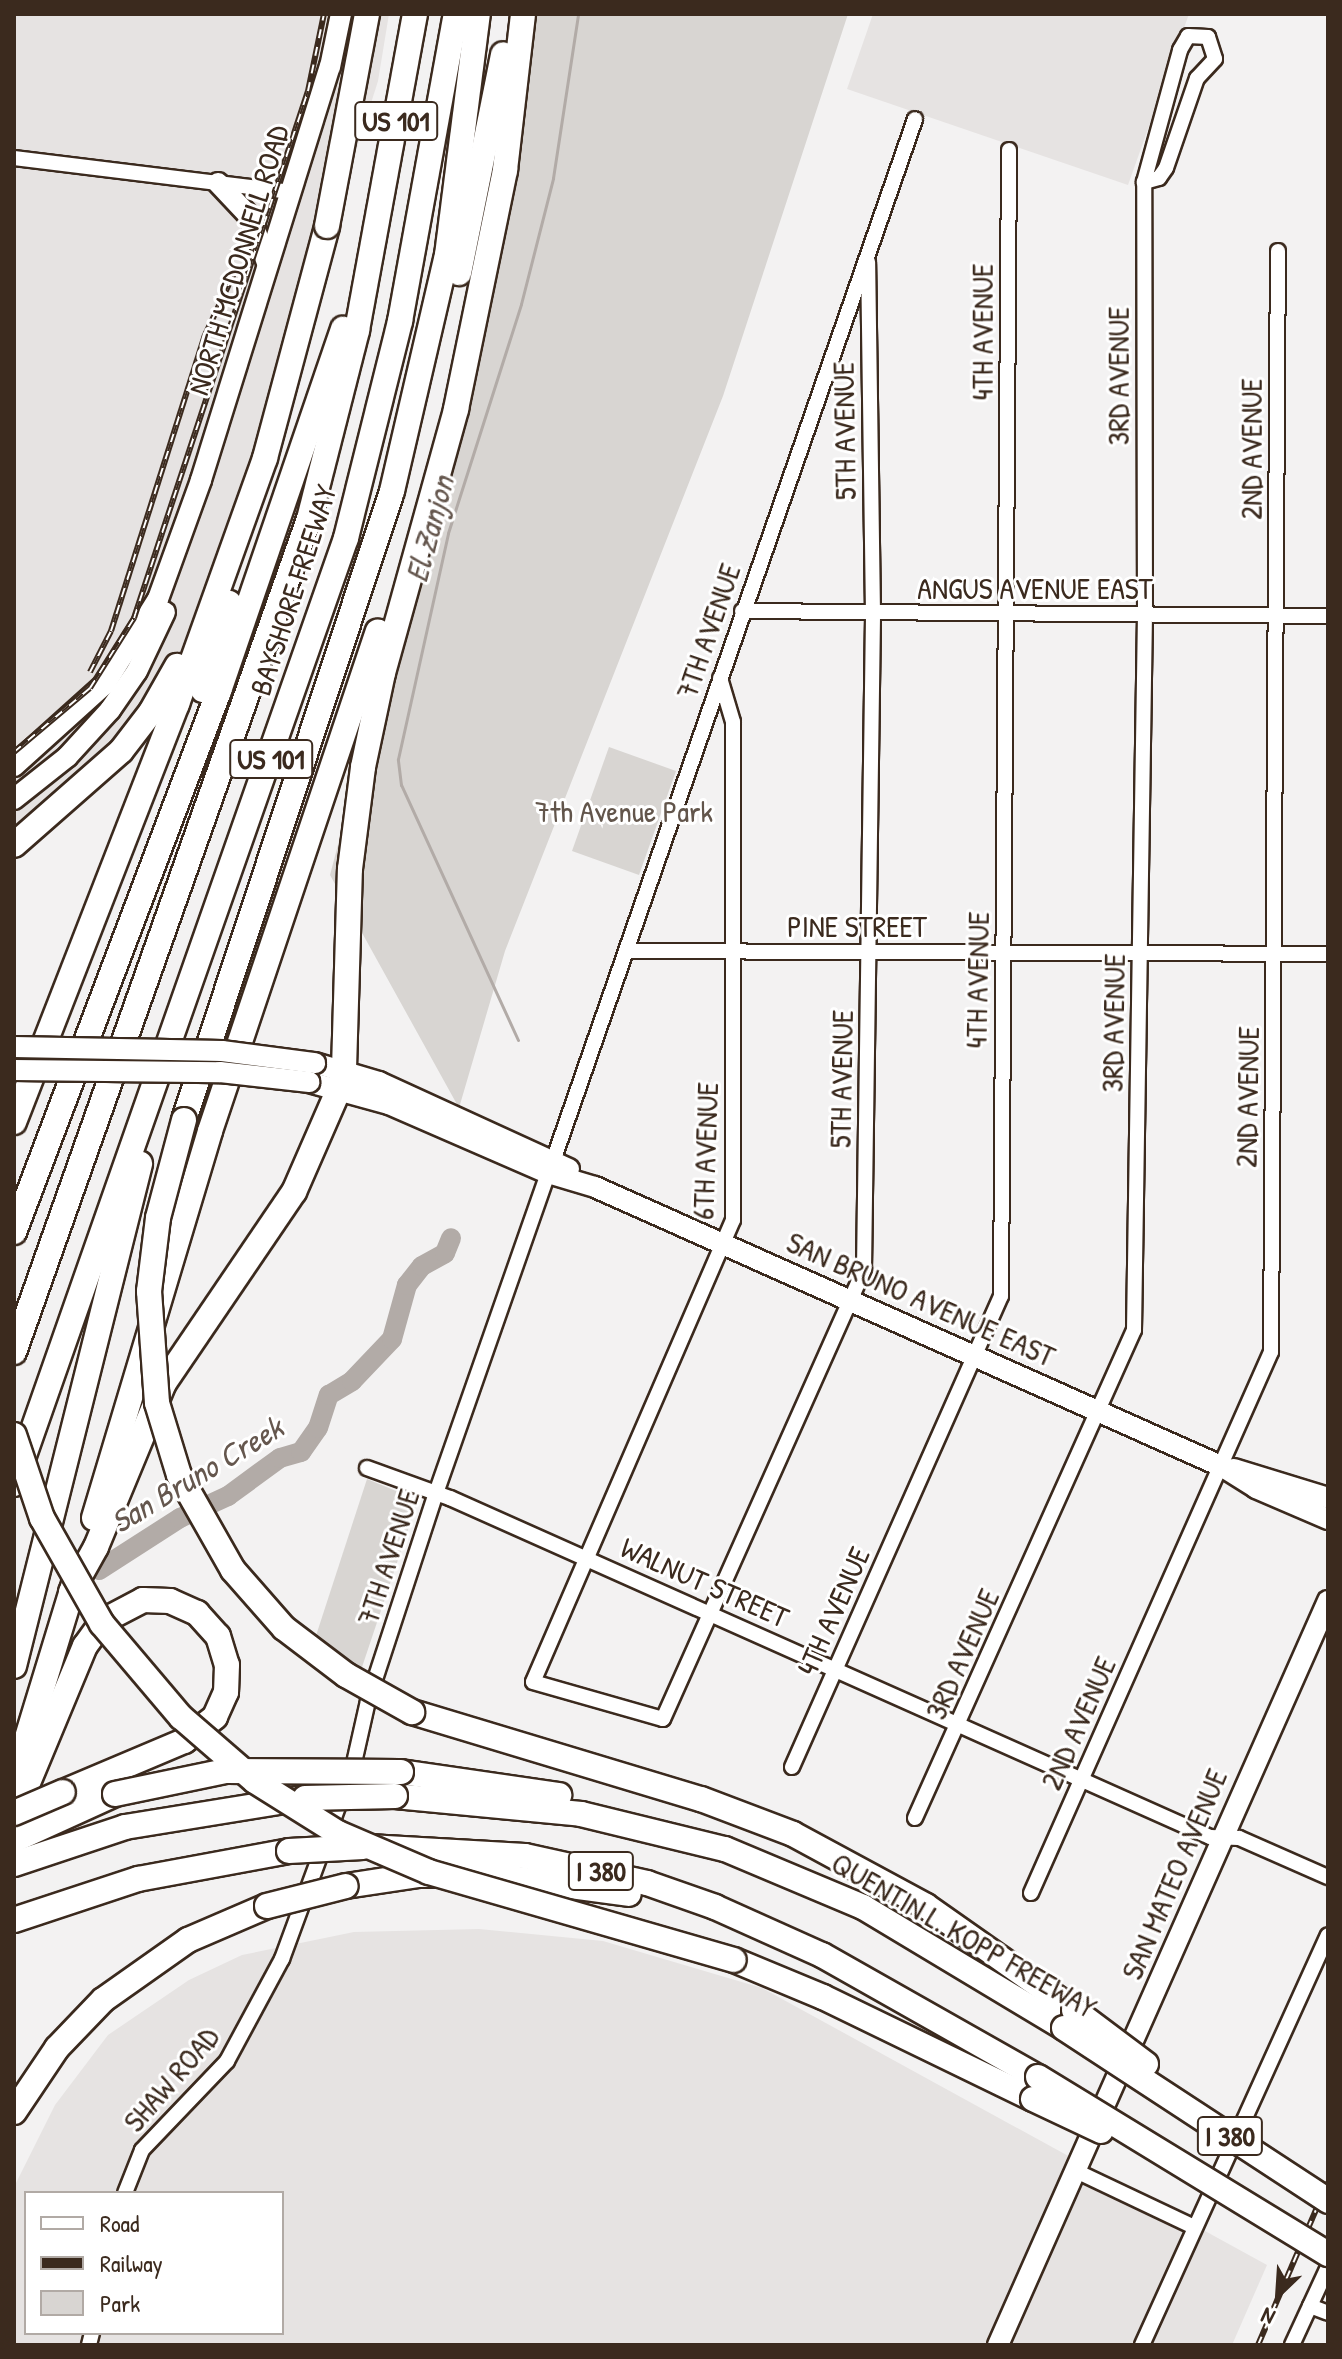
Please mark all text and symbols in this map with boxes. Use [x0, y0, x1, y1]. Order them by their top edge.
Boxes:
road number: US 101 [354, 97, 438, 145]
street label: NORTH MCDONNELL ROAD [180, 121, 296, 399]
street label: 4TH AVENUE [964, 264, 1000, 400]
street label: 3RD AVENUE [1100, 307, 1136, 445]
street label: 5TH AVENUE [825, 362, 863, 500]
street label: 2ND AVENUE [1233, 378, 1269, 520]
water label: El Zanjon [397, 472, 463, 586]
street label: BAYSHORE FREEWAY [242, 480, 344, 700]
street label: 7TH AVENUE [668, 559, 748, 703]
street label: ANGUS AVENUE EAST [917, 570, 1153, 606]
road number: US 101 [229, 735, 313, 783]
park label: 7th Avenue Park [535, 793, 713, 829]
street label: PINE STREET [787, 908, 927, 944]
street label: 4TH AVENUE [958, 911, 996, 1049]
street label: 3RD AVENUE [1094, 953, 1132, 1093]
street label: 5TH AVENUE [822, 1010, 860, 1148]
street label: 2ND AVENUE [1228, 1026, 1266, 1168]
street label: 6TH AVENUE [685, 1082, 725, 1220]
street label: SAN BRUNO AVENUE EAST [782, 1224, 1060, 1374]
water label: San Bruno Creek [104, 1409, 290, 1541]
street label: 7TH AVENUE [349, 1485, 427, 1629]
street label: WALNUT STREET [616, 1529, 794, 1635]
street label: 4TH AVENUE [789, 1541, 877, 1681]
street label: 3RD AVENUE [917, 1583, 1007, 1725]
street label: 2ND AVENUE [1033, 1651, 1123, 1795]
street label: SAN MATEO AVENUE [1113, 1763, 1235, 1985]
street label: QUENTIN L. KOPP FREEWAY [825, 1844, 1103, 2026]
road number: I 380 [567, 1847, 635, 1895]
street label: SHAW ROAD [116, 2019, 226, 2139]
road number: I 380 [1196, 2112, 1264, 2160]
legend [24, 2191, 284, 2335]
text: Road [100, 2207, 139, 2239]
text: Railway [100, 2247, 163, 2279]
north arrow [1238, 2255, 1318, 2335]
text: Park [100, 2287, 140, 2319]
text: N [1256, 2301, 1280, 2333]

